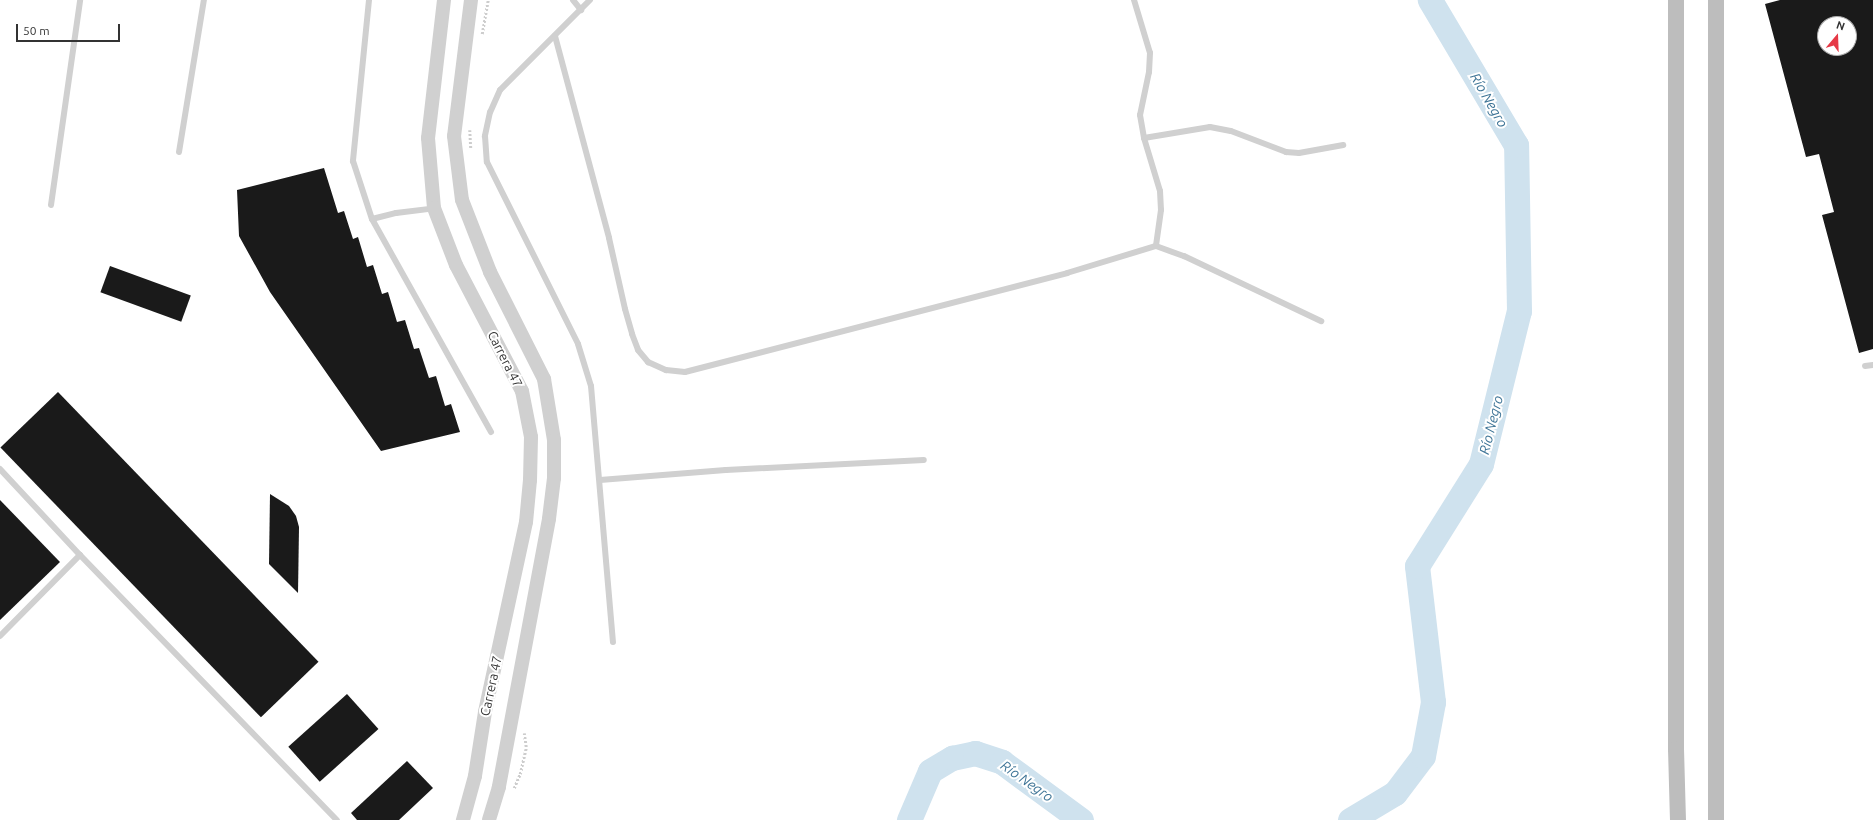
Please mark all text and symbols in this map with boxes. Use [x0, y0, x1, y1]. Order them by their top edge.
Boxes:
scale bar [18, 16, 122, 42]
north arrow [1817, 16, 1857, 56]
text: N [1835, 19, 1846, 33]
text: 50 m [23, 24, 50, 37]
water label: Río Negro [1467, 70, 1511, 130]
street label: Carrera 47 [484, 328, 526, 390]
water label: Río Negro [1476, 394, 1506, 456]
street label: Carrera 47 [477, 655, 505, 717]
water label: Río Negro [998, 757, 1056, 805]

